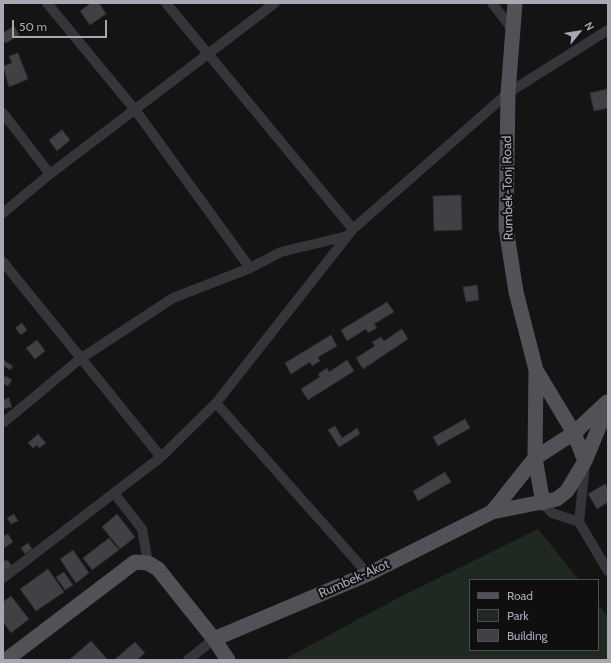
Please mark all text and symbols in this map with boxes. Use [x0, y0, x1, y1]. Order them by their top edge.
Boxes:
scale bar [14, 12, 109, 38]
north arrow [559, 12, 599, 52]
text: 50 m [19, 19, 47, 34]
text: N [581, 19, 597, 33]
street label: Rumbek-Tonj Road [499, 136, 517, 240]
street label: Rumbek-Akot [316, 556, 392, 602]
legend [469, 579, 599, 651]
text: Road [507, 588, 533, 603]
text: Park [507, 608, 529, 623]
text: Building [507, 628, 548, 643]

